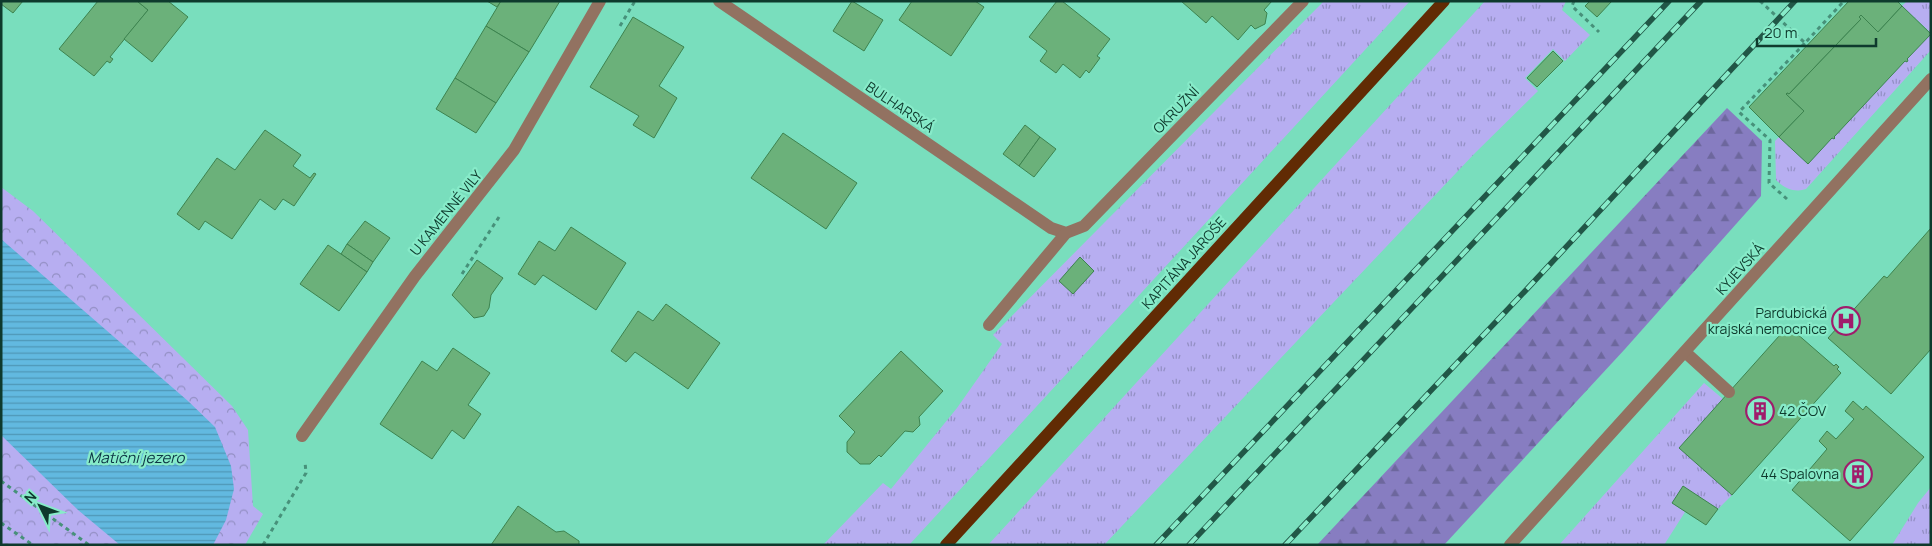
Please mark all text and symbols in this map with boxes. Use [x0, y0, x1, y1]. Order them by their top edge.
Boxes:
scale bar [1757, 15, 1876, 47]
text: 20 m [1764, 22, 1797, 43]
street label: BULHARSKÁ [862, 77, 938, 137]
street label: OKRUŽNÍ [1148, 82, 1203, 137]
street label: U KAMENNÉ VILY [405, 166, 486, 259]
street label: KAPITÁNA JAROŠE [1137, 213, 1230, 313]
street label: KYJEVSKÁ [1711, 239, 1768, 299]
place label: Pardubická krajská nemocnice [1708, 303, 1827, 338]
hospital icon: Pardubická krajská nemocnice [1831, 306, 1861, 336]
building icon: 42 ČOV [1745, 396, 1775, 426]
place label: 42 ČOV [1779, 401, 1827, 420]
water label: Matiční jezero [88, 447, 186, 468]
building icon: 44 Spalovna [1843, 459, 1873, 489]
place label: 44 Spalovna [1760, 464, 1839, 483]
north arrow [15, 481, 65, 531]
text: N [20, 487, 40, 507]

